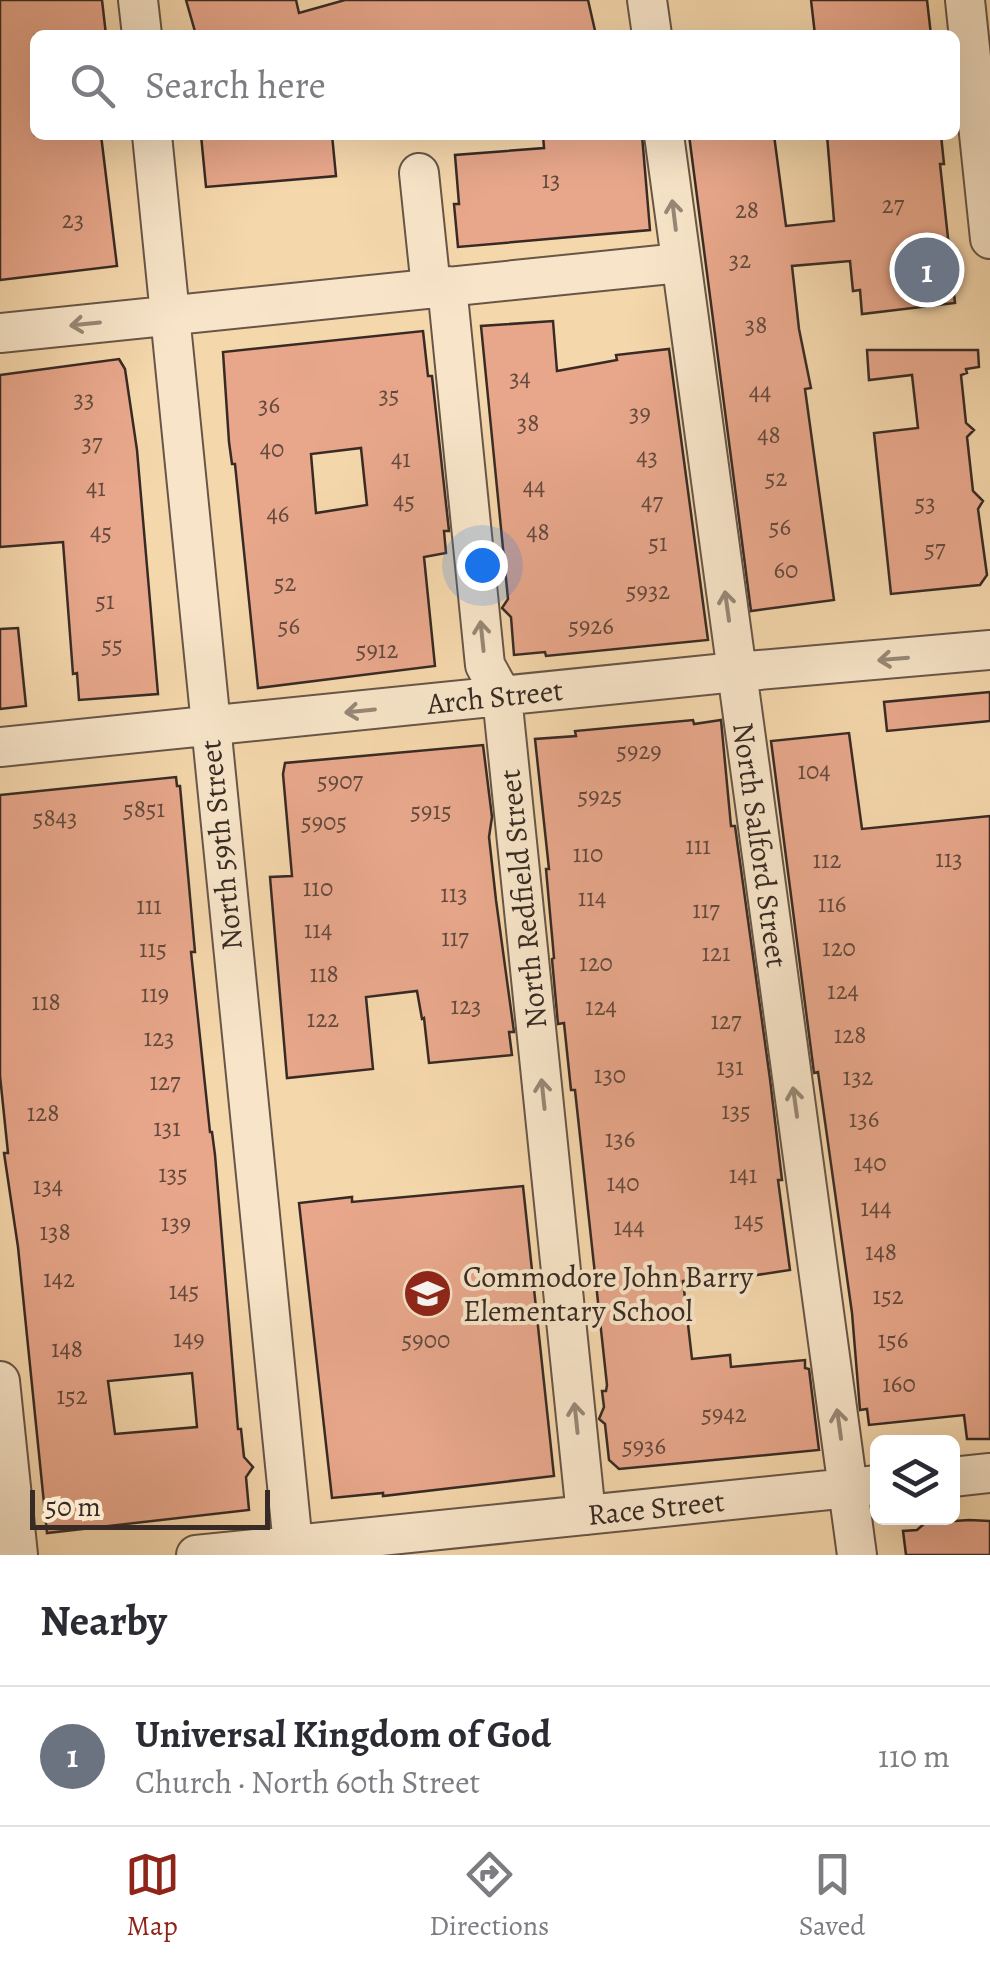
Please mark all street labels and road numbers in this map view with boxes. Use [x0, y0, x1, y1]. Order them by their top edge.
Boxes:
street label: Arch Street [424, 670, 565, 724]
street label: North Salford Street [723, 720, 797, 970]
street label: North 59th Street [190, 738, 252, 952]
street label: North Redfield Street [489, 767, 557, 1031]
street label: Race Street [586, 1481, 726, 1535]

